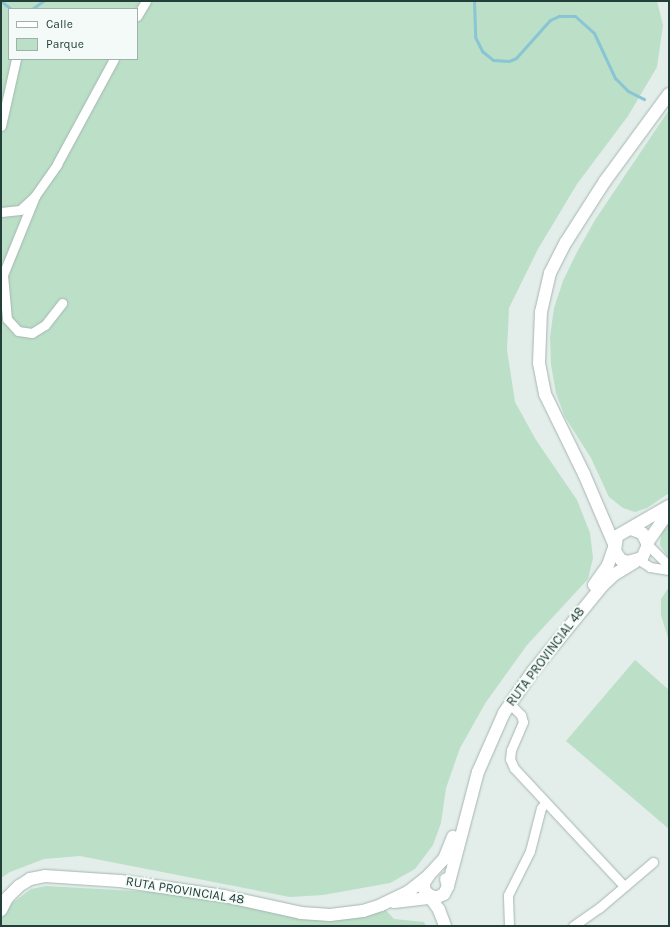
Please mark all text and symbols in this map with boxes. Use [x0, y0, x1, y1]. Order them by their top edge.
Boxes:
legend [8, 8, 138, 60]
text: Calle [46, 17, 73, 31]
text: Parque [46, 37, 84, 51]
street label: RUTA PROVINCIAL 48 [504, 604, 588, 710]
street label: RUTA PROVINCIAL 48 [125, 874, 245, 908]

